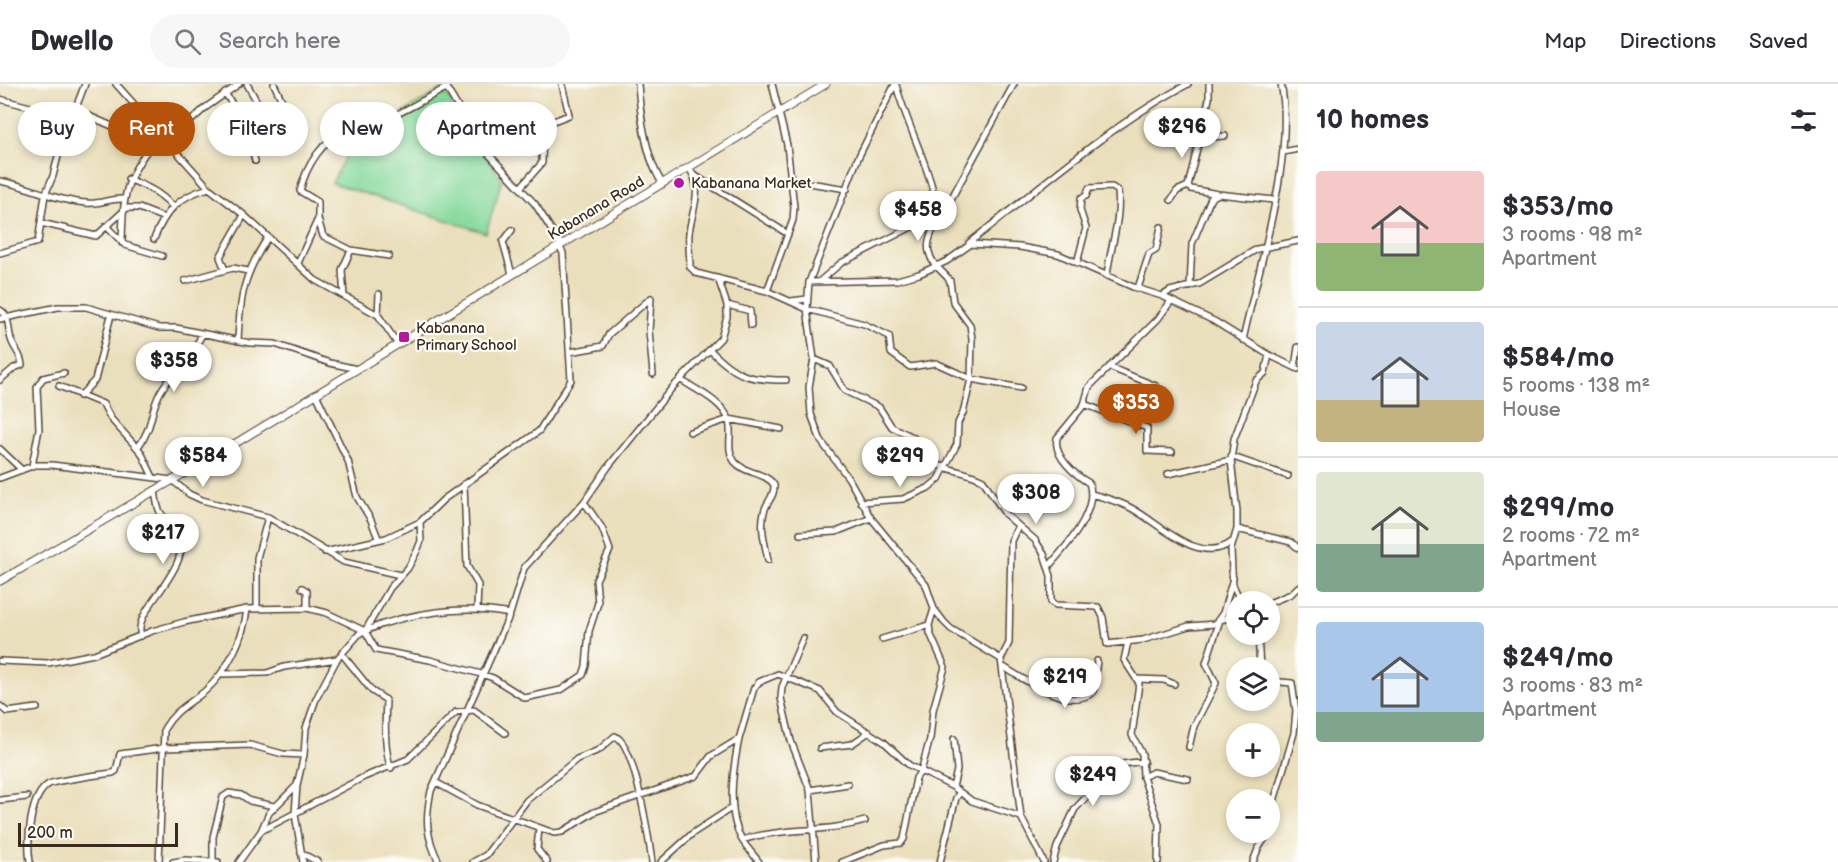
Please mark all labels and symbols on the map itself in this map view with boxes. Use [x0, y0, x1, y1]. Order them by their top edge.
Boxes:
pin: $296 [1146, 108, 1218, 159]
street label: Kabanana Road [545, 172, 648, 245]
place label: Kabanana Market [691, 174, 812, 193]
marker: Kabanana Market [672, 176, 686, 190]
pin: $458 [882, 191, 954, 242]
place label: Kabanana Primary School [416, 319, 517, 355]
marker: Kabanana Primary School [397, 330, 411, 344]
pin: $358 [138, 342, 210, 393]
pin: $353 [1100, 384, 1172, 435]
pin: $584 [167, 437, 239, 488]
pin: $299 [864, 437, 936, 488]
pin: $308 [1000, 474, 1072, 525]
pin: $217 [127, 514, 199, 565]
pin: $219 [1029, 658, 1101, 709]
pin: $249 [1057, 756, 1129, 807]
scale bar [18, 820, 178, 848]

